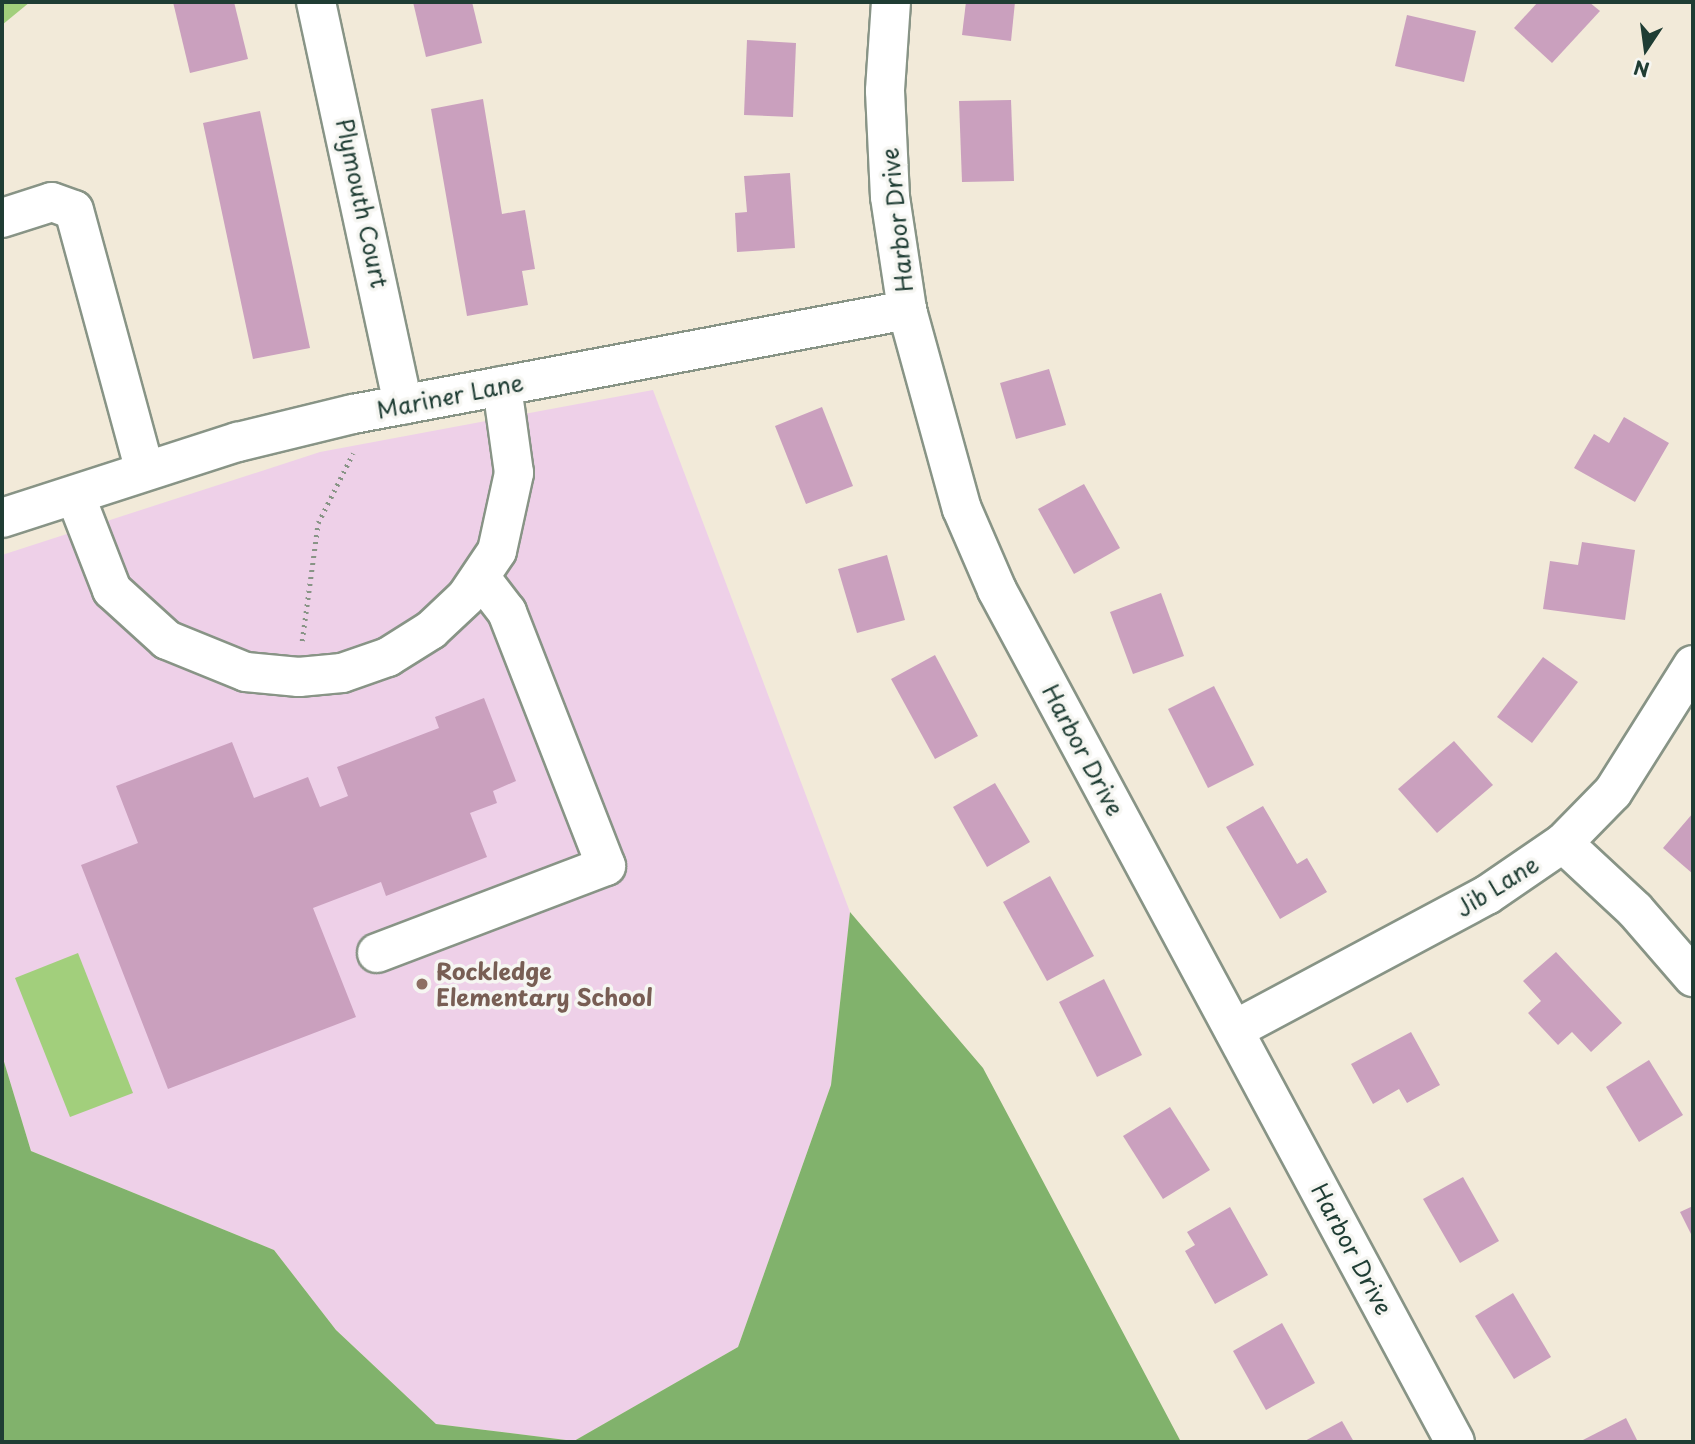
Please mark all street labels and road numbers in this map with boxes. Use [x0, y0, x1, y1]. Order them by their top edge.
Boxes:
street label: Plymouth Court [330, 115, 394, 291]
street label: Harbor Drive [876, 146, 918, 294]
street label: Mariner Lane [374, 368, 526, 424]
street label: Harbor Drive [1037, 679, 1129, 821]
street label: Jib Lane [1450, 849, 1544, 923]
street label: Harbor Drive [1306, 1178, 1398, 1320]

